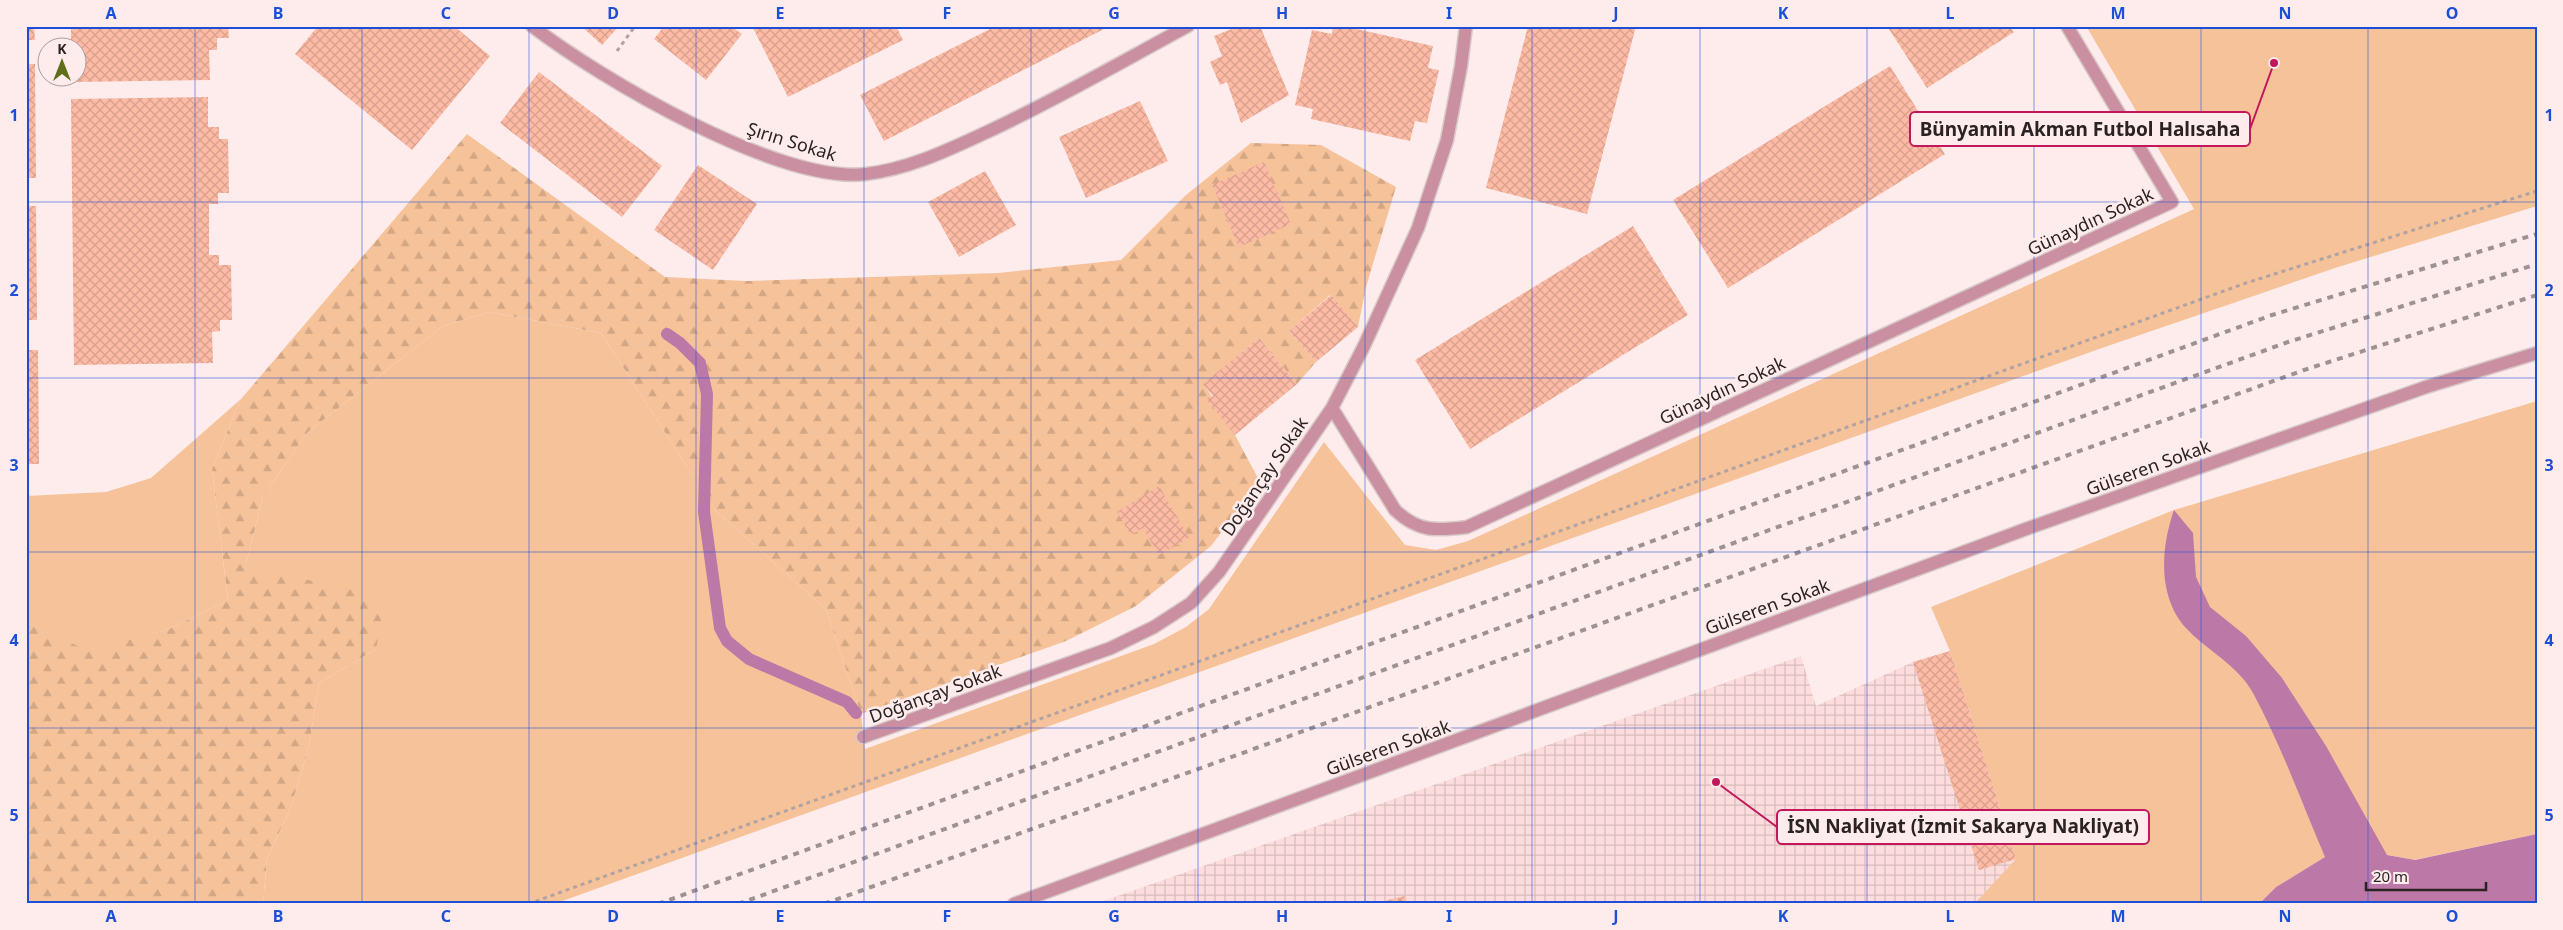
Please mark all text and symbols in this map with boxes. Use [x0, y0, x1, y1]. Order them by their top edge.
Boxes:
text: A [105, 2, 117, 24]
text: B [273, 2, 283, 24]
text: C [441, 2, 451, 24]
text: D [607, 2, 619, 24]
text: E [776, 2, 785, 24]
text: F [943, 2, 951, 24]
text: G [1108, 2, 1120, 24]
text: H [1276, 2, 1288, 24]
text: I [1446, 2, 1452, 24]
text: J [1611, 2, 1619, 24]
text: K [1778, 2, 1789, 24]
text: L [1946, 2, 1955, 24]
text: M [2110, 2, 2126, 24]
text: N [2278, 2, 2292, 24]
text: O [2446, 2, 2458, 24]
north arrow [38, 38, 88, 88]
text: K [57, 39, 67, 58]
text: 1 [9, 104, 19, 126]
text: 1 [2544, 104, 2554, 126]
callout: Bünyamin Akman Futbol Halısaha [1910, 112, 2250, 146]
street label: Şırın Sokak [744, 116, 840, 166]
text: Bünyamin Akman Futbol Halısaha [1920, 116, 2240, 142]
street label: Günaydın Sokak [2023, 181, 2157, 261]
text: 2 [9, 279, 19, 301]
text: 2 [2544, 279, 2554, 301]
street label: Günaydın Sokak [1655, 350, 1789, 430]
street label: Doğançay Sokak [1215, 411, 1313, 540]
street label: Gülseren Sokak [2082, 433, 2214, 501]
text: 3 [9, 454, 19, 476]
text: 3 [2544, 454, 2554, 476]
street label: Gülseren Sokak [1701, 572, 1833, 640]
text: 4 [9, 629, 19, 651]
text: 4 [2544, 629, 2554, 651]
street label: Doğançay Sokak [866, 658, 1005, 728]
street label: Gülseren Sokak [1322, 713, 1454, 781]
text: 5 [9, 804, 19, 826]
text: 5 [2544, 804, 2554, 826]
callout: İSN Nakliyat (İzmit Sakarya Nakliyat) [1777, 810, 2149, 844]
text: İSN Nakliyat (İzmit Sakarya Nakliyat) [1787, 813, 2139, 839]
scale bar [2366, 860, 2486, 892]
text: 20 m [2373, 866, 2408, 886]
text: A [105, 905, 117, 927]
text: B [273, 905, 283, 927]
text: C [441, 905, 451, 927]
text: D [607, 905, 619, 927]
text: E [776, 905, 785, 927]
text: F [943, 905, 951, 927]
text: G [1108, 905, 1120, 927]
text: H [1276, 905, 1288, 927]
text: I [1446, 905, 1452, 927]
text: J [1611, 905, 1619, 927]
text: K [1778, 905, 1789, 927]
text: L [1946, 905, 1955, 927]
text: M [2110, 905, 2126, 927]
text: N [2278, 905, 2292, 927]
text: O [2446, 905, 2458, 927]

